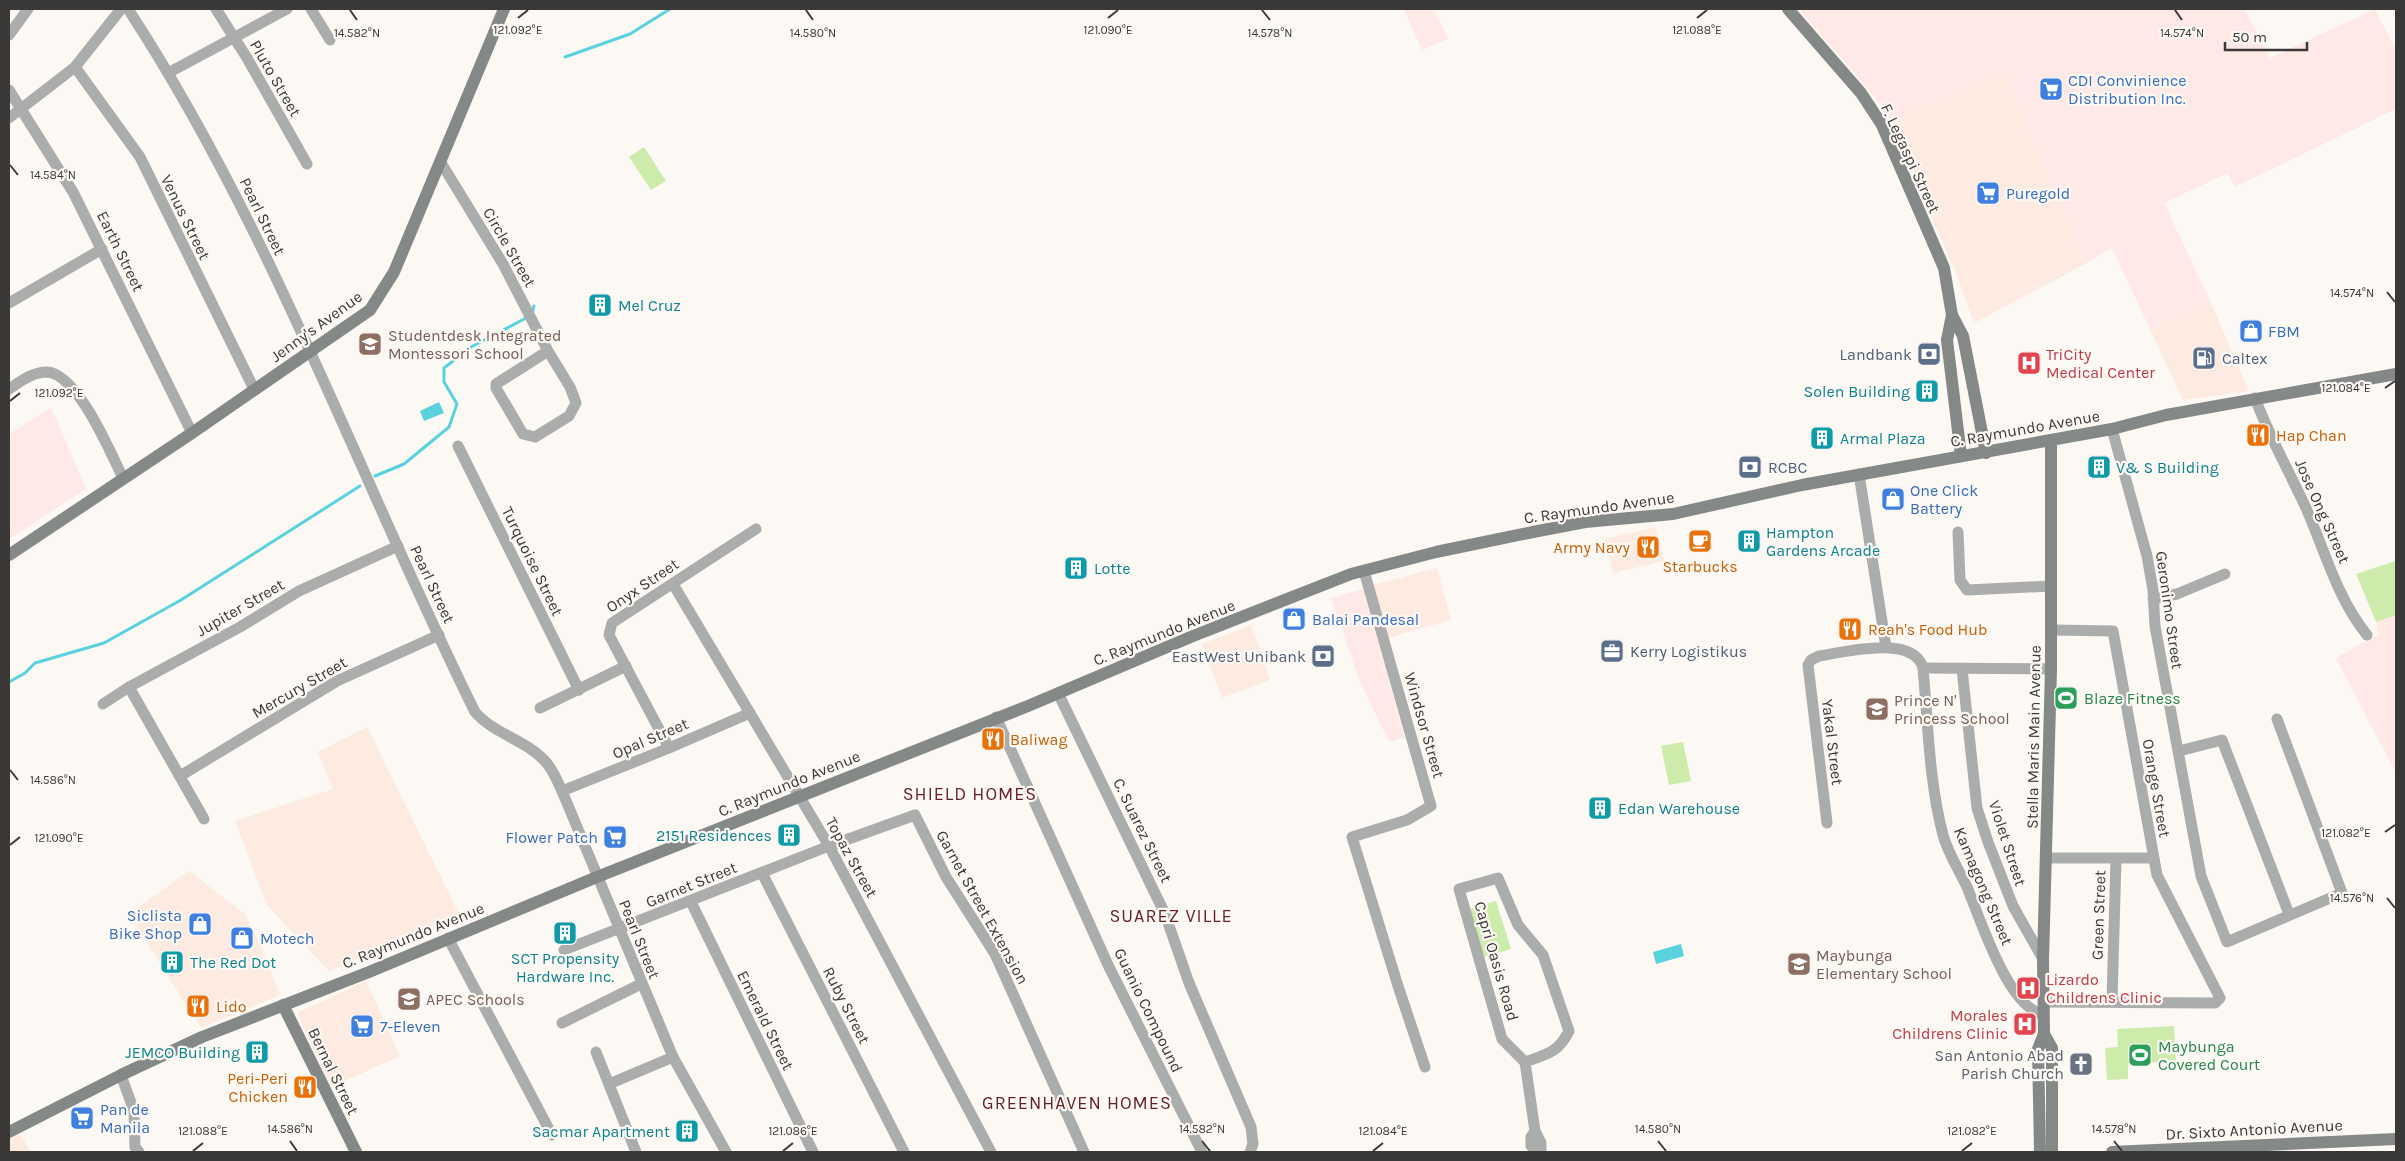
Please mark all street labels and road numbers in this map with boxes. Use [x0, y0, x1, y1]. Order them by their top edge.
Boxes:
street label: Pluto Street [246, 36, 305, 120]
street label: F. Legaspi Street [1877, 100, 1944, 216]
street label: Venus Street [157, 172, 214, 263]
street label: Pearl Street [236, 174, 289, 258]
street label: Circle Street [479, 204, 540, 291]
street label: Earth Street [93, 208, 148, 294]
street label: Jenny's Avenue [267, 287, 366, 366]
street label: C. Raymundo Avenue [1949, 406, 2101, 451]
street label: Jose Ong Street [2291, 456, 2354, 566]
street label: C. Raymundo Avenue [1523, 488, 1675, 527]
street label: Turquoise Street [498, 503, 567, 619]
street label: Pearl Street [406, 542, 459, 626]
street label: Geronimo Street [2152, 550, 2187, 670]
street label: Onyx Street [602, 554, 682, 617]
street label: Jupiter Street [193, 575, 287, 640]
street label: C. Raymundo Avenue [1090, 595, 1238, 670]
street label: Stella Maris Main Avenue [2022, 645, 2045, 829]
street label: Mercury Street [248, 653, 350, 722]
street label: Windsor Street [1400, 670, 1449, 780]
street label: Yakal Street [1818, 698, 1847, 786]
street label: Opal Street [609, 714, 691, 763]
street label: Orange Street [2139, 737, 2175, 839]
street label: C. Raymundo Avenue [715, 746, 863, 821]
street label: C. Suarez Street [1109, 775, 1176, 886]
street label: Violet Street [1985, 798, 2030, 888]
street label: Topaz Street [822, 814, 881, 901]
street label: Kamagong Street [1950, 824, 2017, 948]
street label: Garnet Street Extension [932, 827, 1033, 987]
street label: Garnet Street [643, 858, 739, 911]
street label: Green Street [2087, 870, 2110, 960]
street label: Pearl Street [615, 897, 664, 982]
street label: C. Raymundo Avenue [339, 898, 487, 973]
street label: Capri Oasis Road [1470, 899, 1523, 1023]
street label: Guanio Compound [1110, 945, 1187, 1076]
street label: Ruby Street [819, 963, 874, 1047]
street label: Emerald Street [733, 967, 798, 1073]
street label: Bernal Street [304, 1025, 363, 1118]
street label: Dr. Sixto Antonio Avenue [2165, 1115, 2343, 1144]

